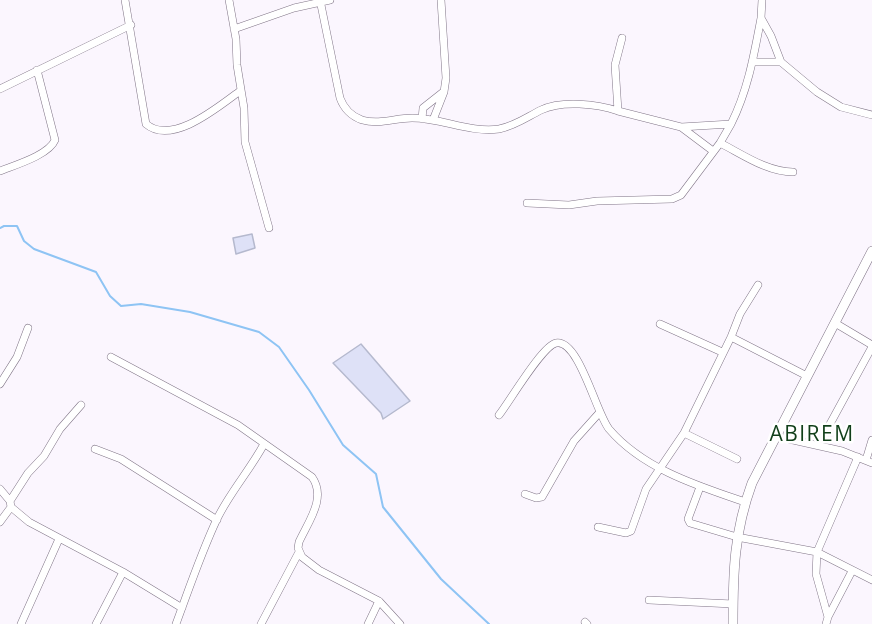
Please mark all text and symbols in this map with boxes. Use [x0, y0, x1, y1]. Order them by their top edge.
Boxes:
district label: ABIREM [769, 422, 855, 448]

